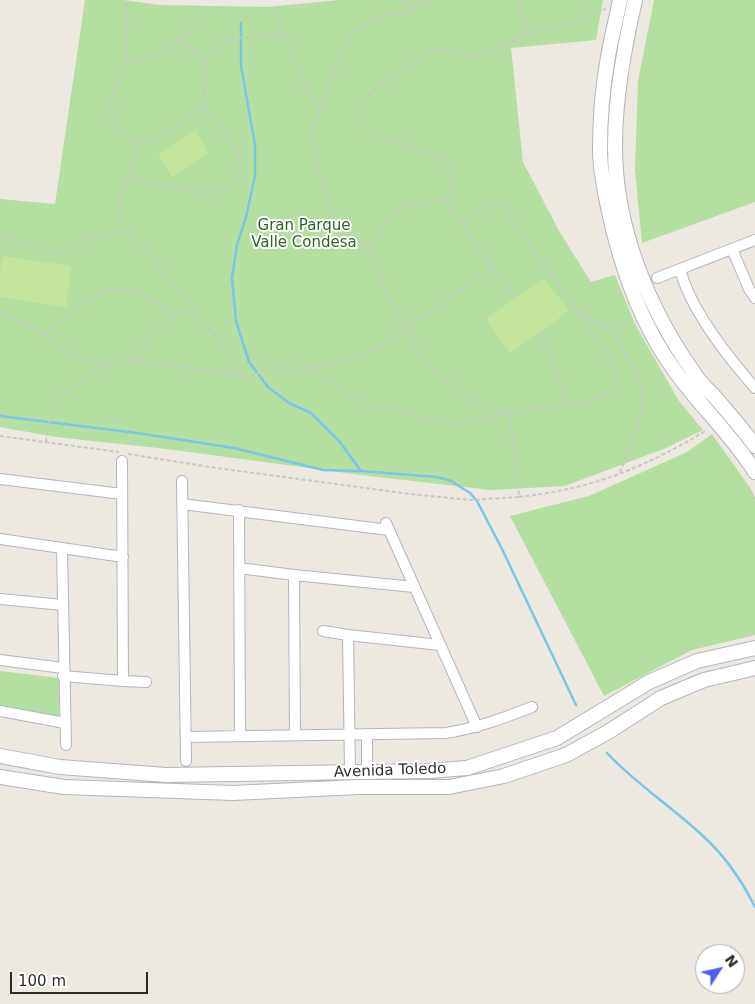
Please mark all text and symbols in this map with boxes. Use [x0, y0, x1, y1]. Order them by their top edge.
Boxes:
park label: Gran Parque Valle Condesa [251, 217, 357, 252]
street label: Avenida Toledo [333, 760, 447, 782]
north arrow [695, 944, 745, 994]
text: N [722, 952, 741, 970]
scale bar [12, 962, 150, 994]
text: 100 m [18, 972, 66, 990]

